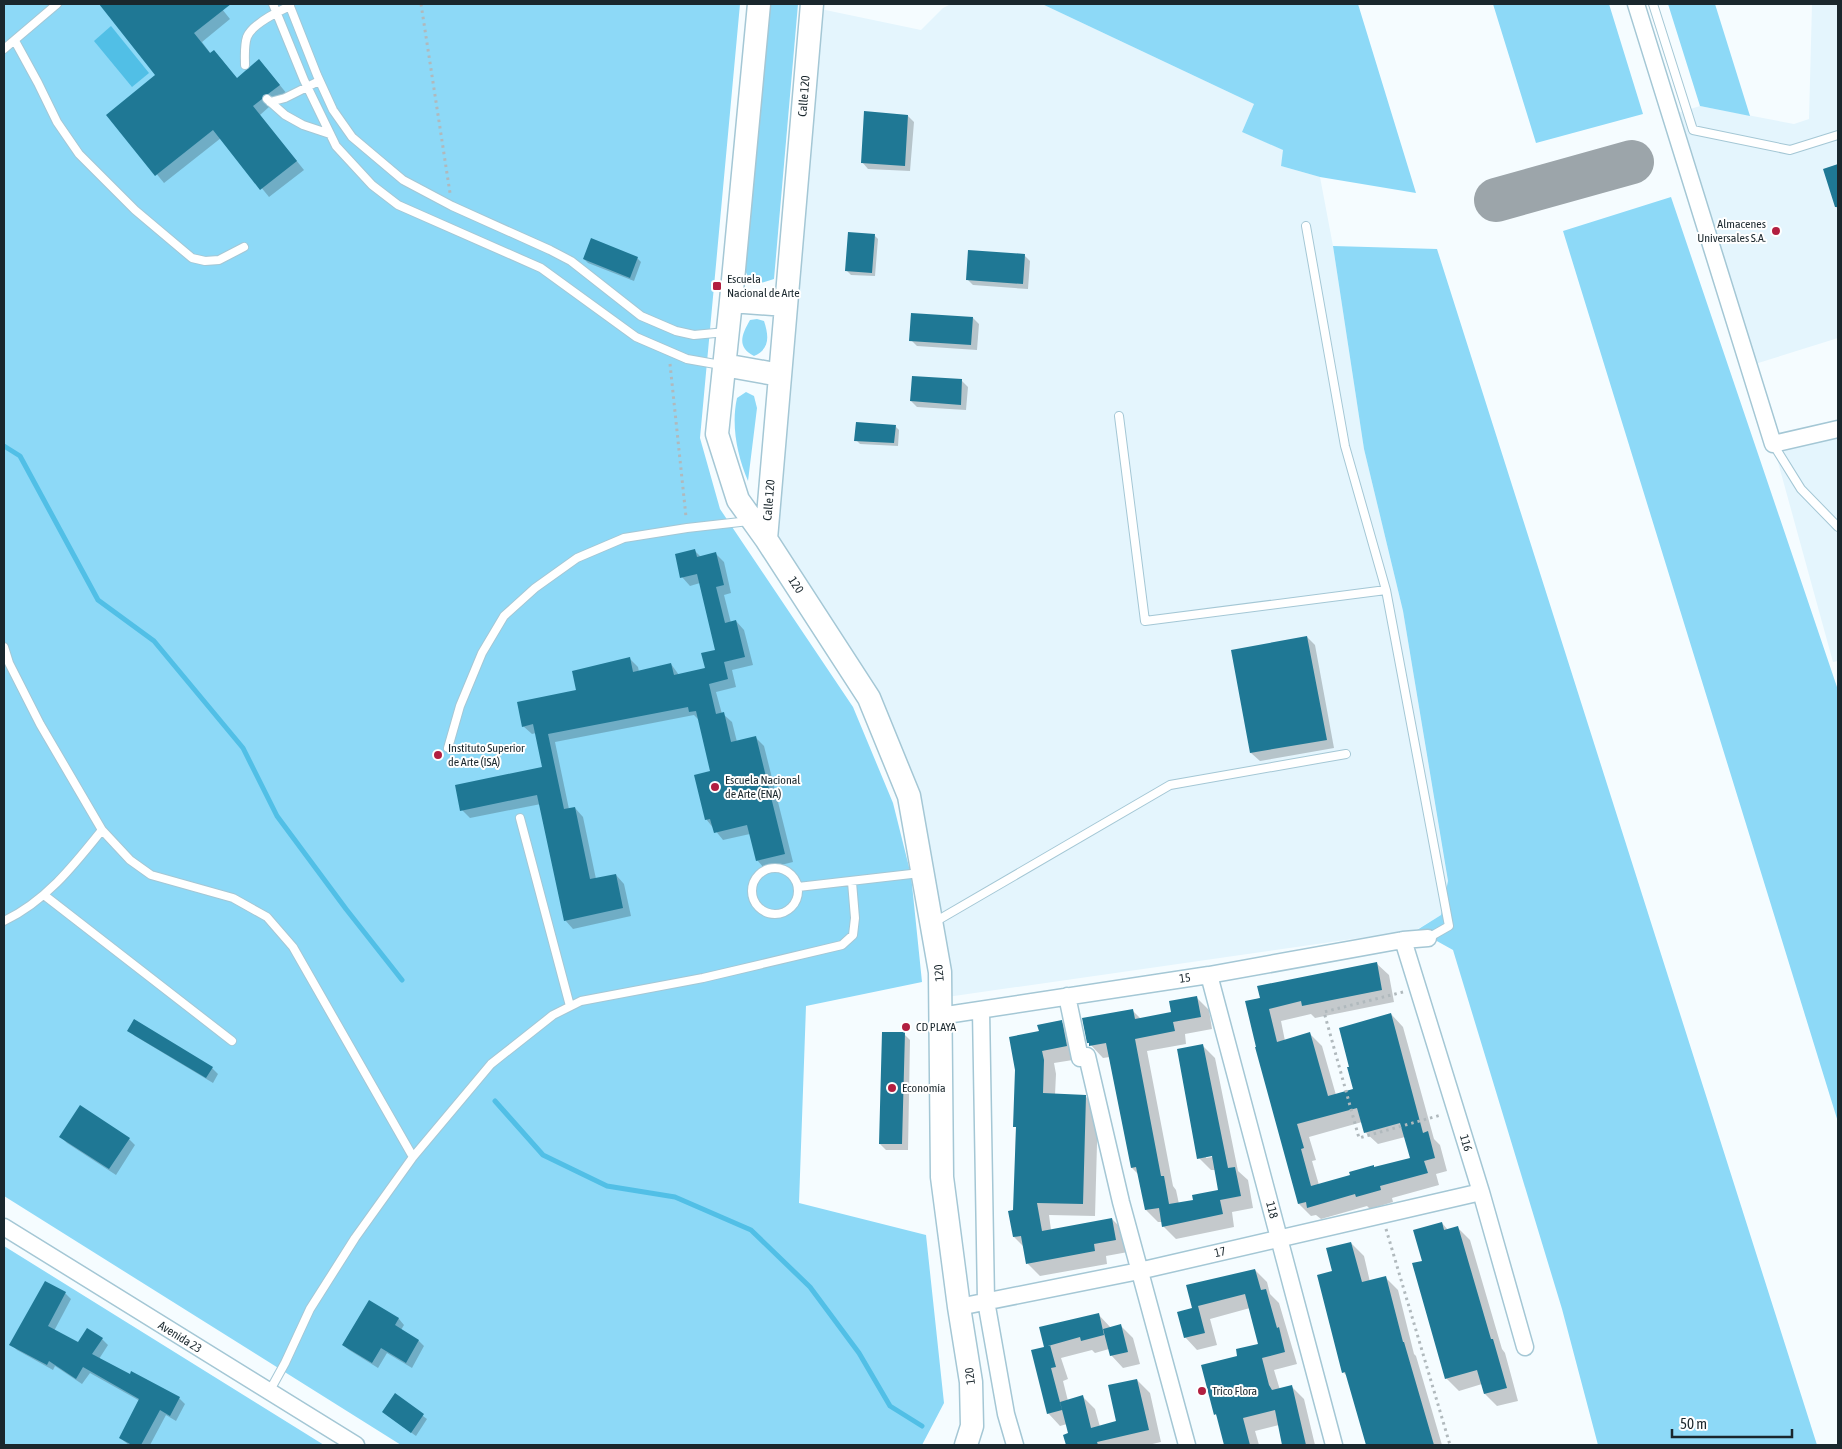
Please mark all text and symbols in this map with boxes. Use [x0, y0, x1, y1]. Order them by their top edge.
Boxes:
street label: Calle 120 [795, 74, 813, 117]
place label: Almacenes Universales S.A. [1697, 217, 1766, 245]
marker: Almacenes Universales S.A. [1770, 225, 1782, 237]
place label: Escuela Nacional de Arte [727, 272, 800, 300]
marker: Escuela Nacional de Arte [711, 280, 723, 292]
street label: Calle 120 [760, 478, 778, 521]
street label: 120 [786, 574, 807, 596]
place label: Instituto Superior de Arte (ISA) [448, 741, 525, 769]
marker: Instituto Superior de Arte (ISA) [432, 749, 444, 761]
place label: Escuela Nacional de Arte (ENA) [725, 773, 801, 801]
marker: Escuela Nacional de Arte (ENA) [709, 781, 721, 793]
street label: 120 [931, 964, 947, 982]
street label: 15 [1178, 970, 1192, 986]
place label: CD PLAYA [916, 1020, 956, 1034]
marker: CD PLAYA [900, 1021, 912, 1033]
place label: Economía [902, 1081, 946, 1095]
marker: Economía [886, 1082, 898, 1094]
street label: 116 [1457, 1133, 1475, 1153]
street label: 118 [1263, 1200, 1281, 1220]
street label: 17 [1213, 1244, 1227, 1260]
street label: Avenida 23 [156, 1318, 204, 1356]
street label: 120 [962, 1366, 978, 1385]
place label: Trico Flora [1212, 1384, 1257, 1398]
marker: Trico Flora [1196, 1385, 1208, 1397]
scale bar [1672, 1406, 1792, 1438]
text: 50 m [1680, 1415, 1707, 1432]

